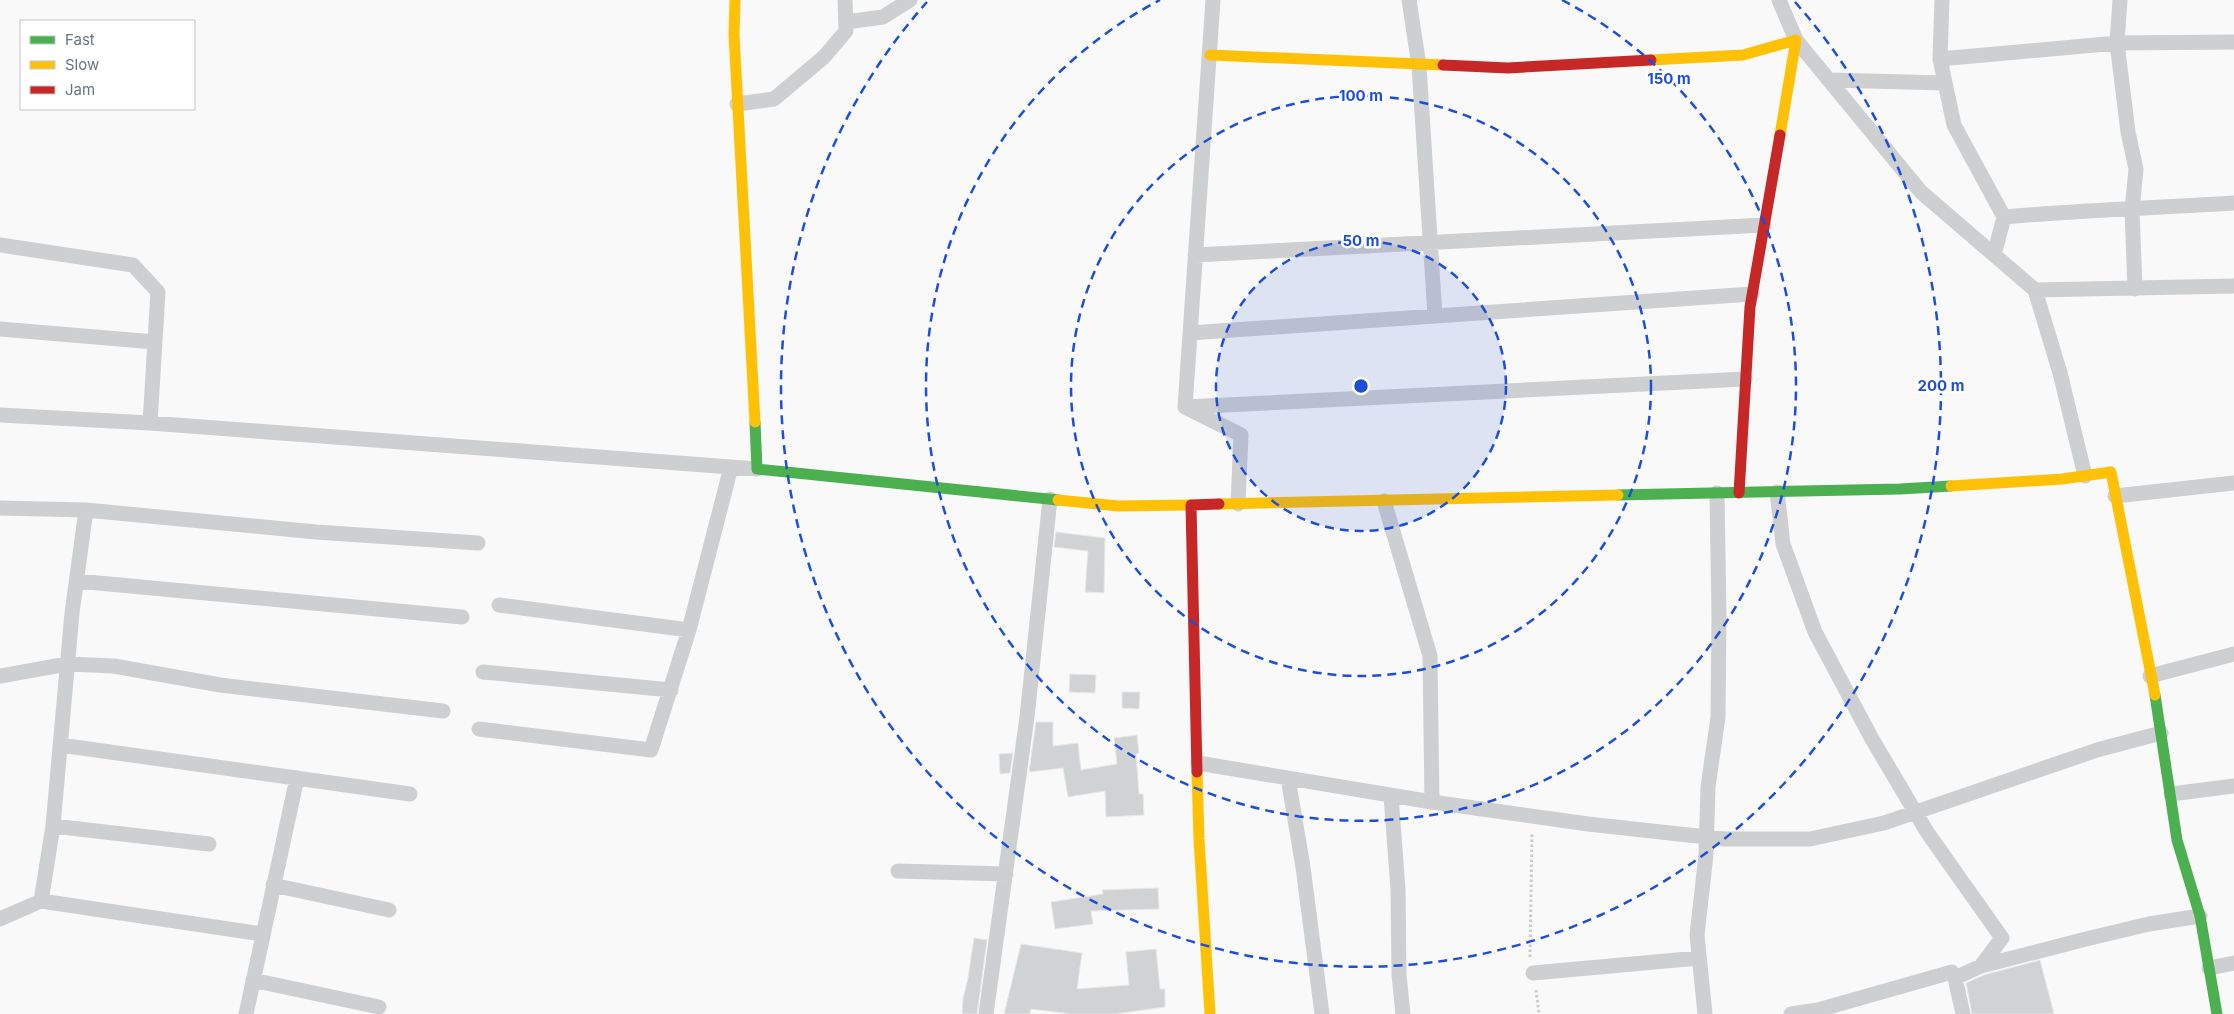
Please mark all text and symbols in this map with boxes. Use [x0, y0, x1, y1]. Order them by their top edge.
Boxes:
legend [20, 20, 195, 110]
text: Fast [65, 30, 95, 49]
text: Slow [65, 55, 99, 74]
text: 150 m [1647, 69, 1691, 88]
text: Jam [65, 80, 95, 99]
text: 100 m [1339, 86, 1383, 105]
text: 50 m [1343, 231, 1379, 250]
text: 200 m [1918, 376, 1964, 395]
centre of rings [1352, 377, 1370, 395]

